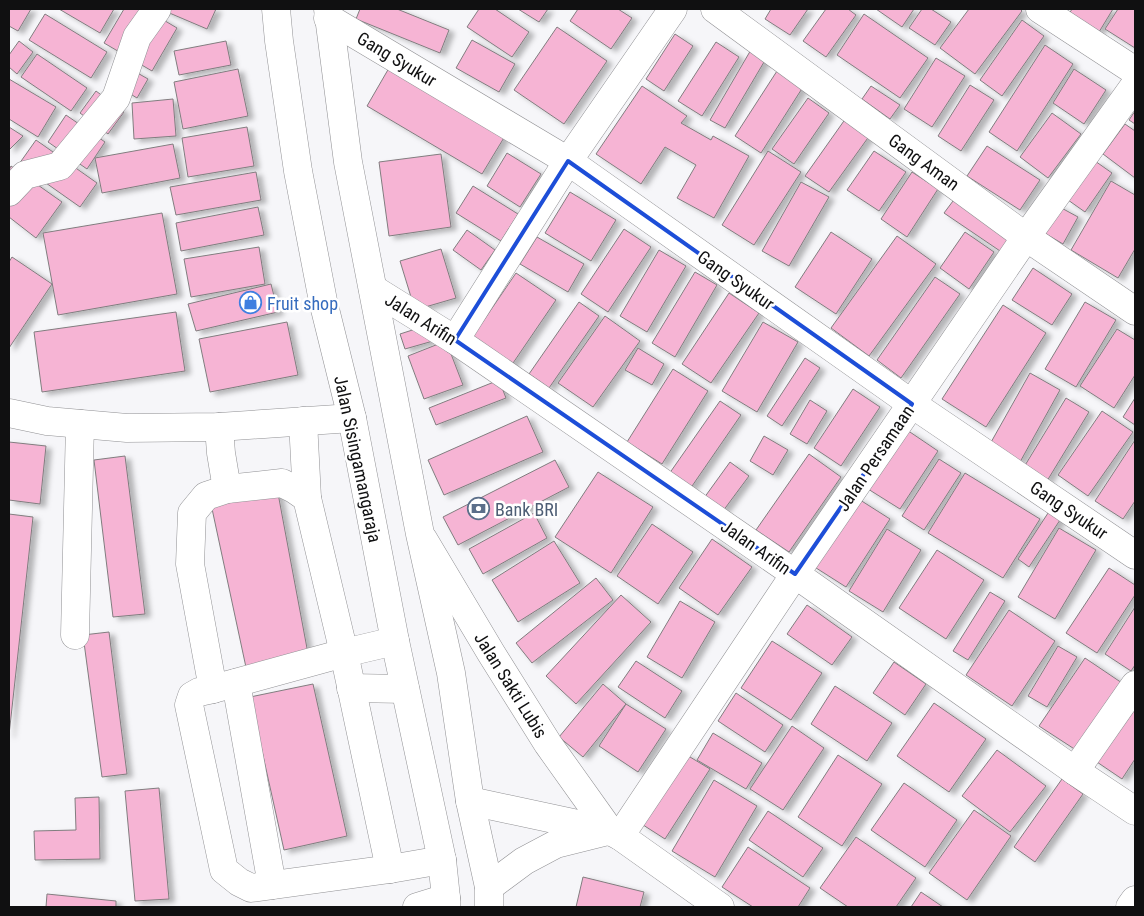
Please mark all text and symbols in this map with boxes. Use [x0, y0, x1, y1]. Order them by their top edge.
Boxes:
street label: Gang Syukur [354, 27, 441, 91]
street label: Gang Aman [885, 129, 963, 195]
street label: Gang Syukur [694, 246, 779, 314]
street label: Jalan Arifin [381, 289, 461, 349]
shop icon: Fruit shop [239, 291, 263, 315]
place label: Fruit shop [267, 293, 338, 314]
street label: Jalan Sisingamangaraja [330, 374, 386, 544]
street label: Jalan Persamaan [832, 401, 918, 515]
street label: Gang Syukur [1026, 476, 1112, 544]
bank icon: Bank BRI [467, 497, 491, 521]
place label: Bank BRI [495, 499, 558, 520]
street label: Jalan Arifin [717, 515, 795, 579]
street label: Jalan Sakti Lubis [470, 628, 552, 742]

